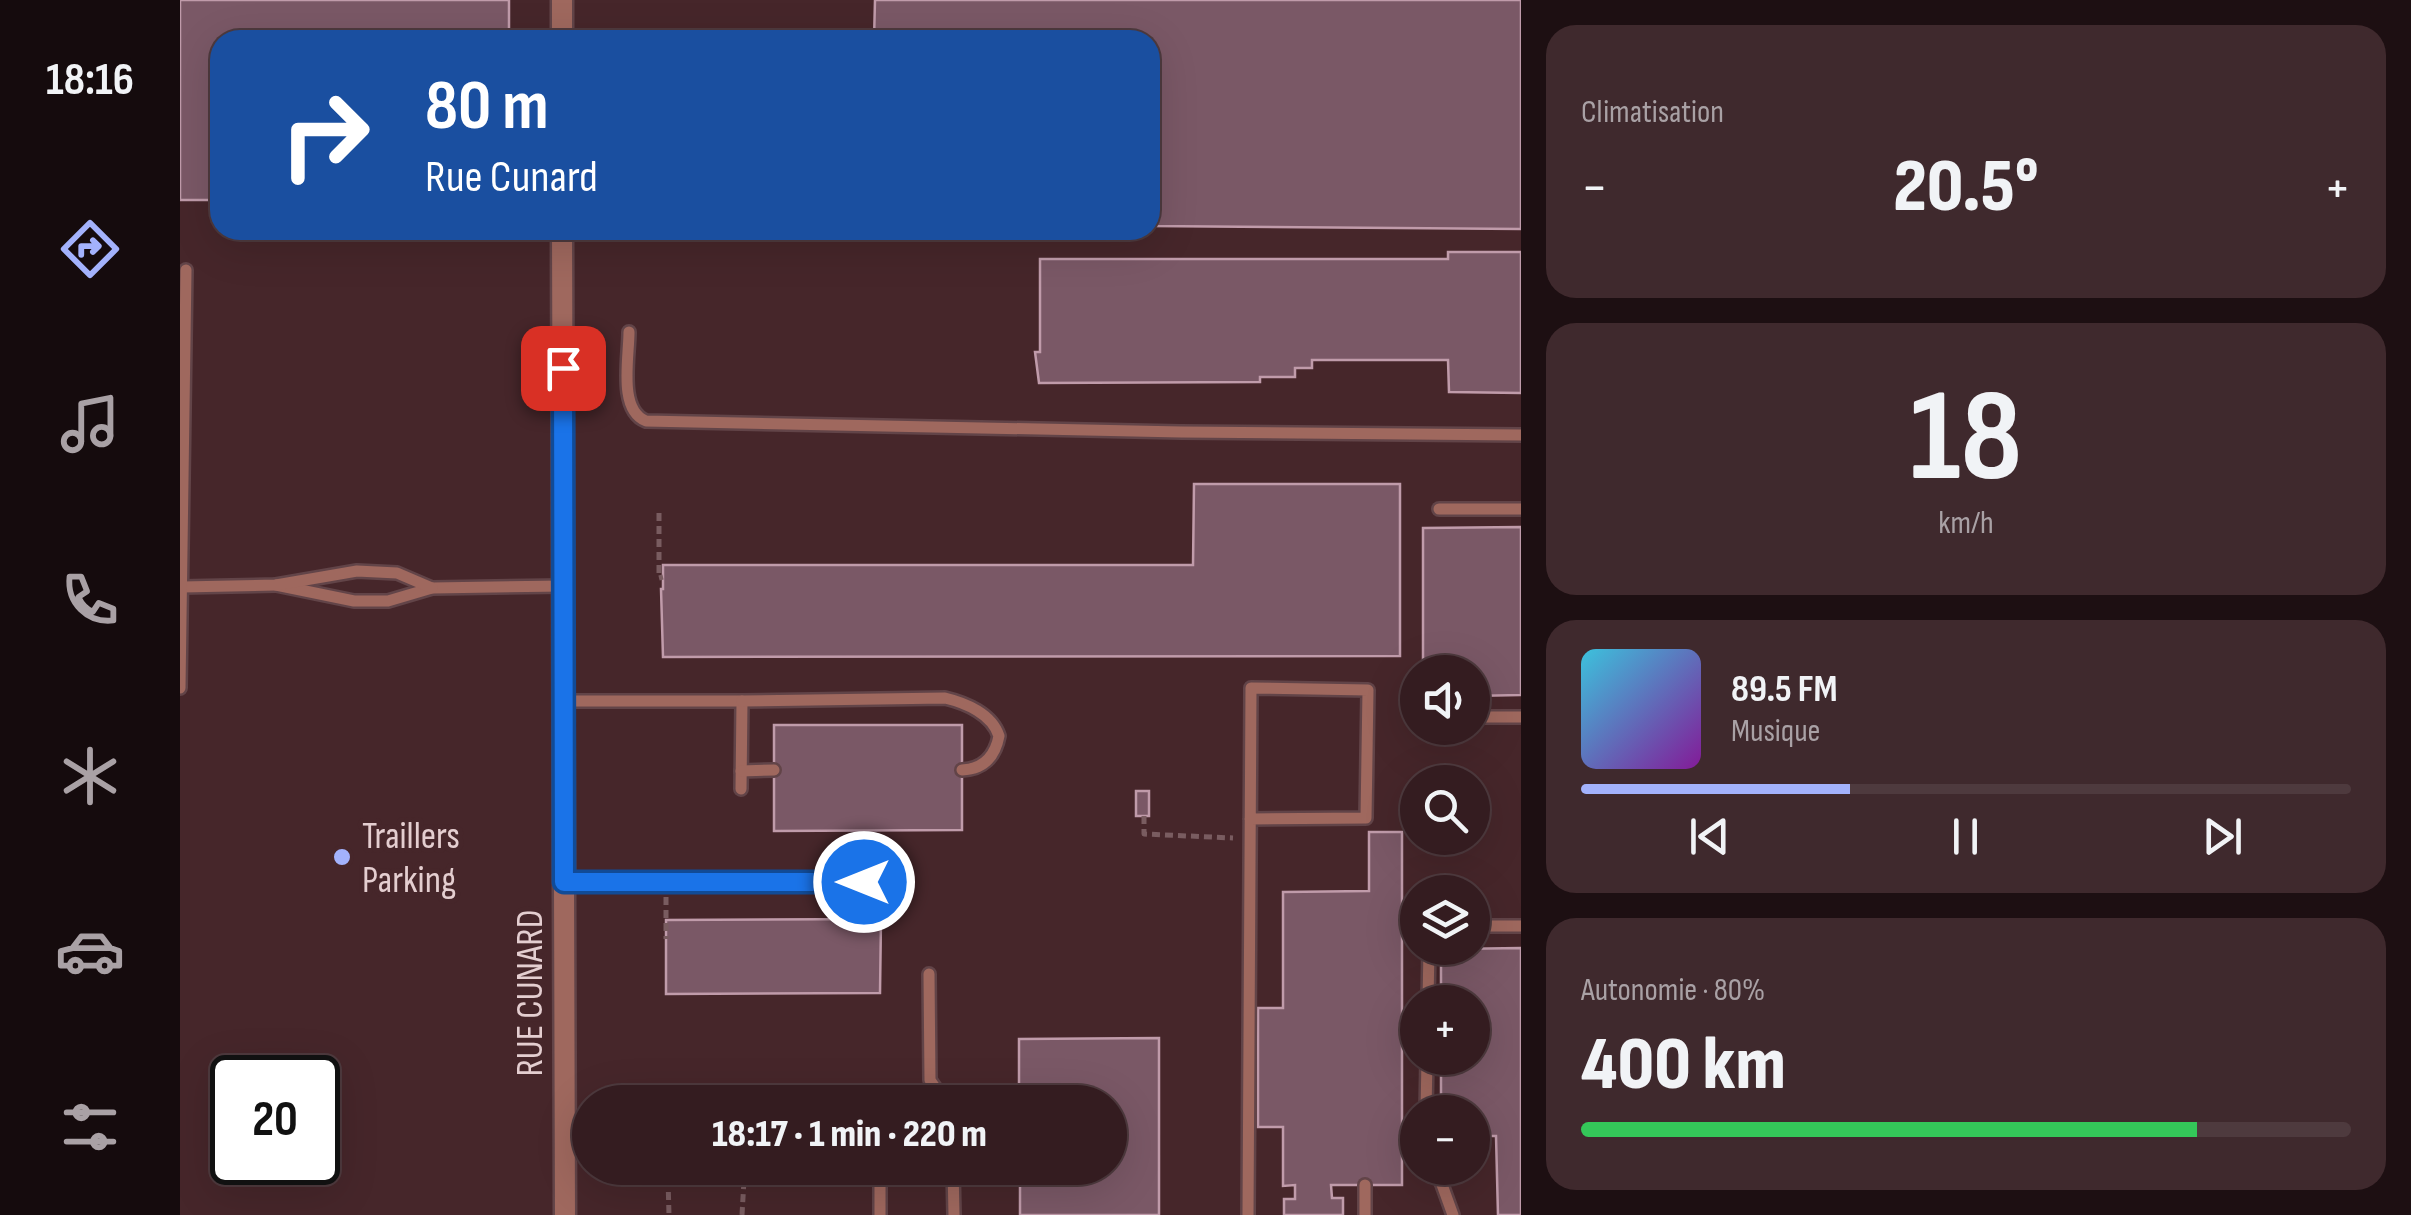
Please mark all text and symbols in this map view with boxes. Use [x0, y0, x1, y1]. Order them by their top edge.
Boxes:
text: 18:16 [46, 53, 134, 108]
text: 80 m [425, 65, 549, 149]
icon: right [260, 70, 390, 200]
text: Climatisation [1581, 93, 1724, 132]
text: 20.5° [1893, 142, 2039, 233]
text: Rue Cunard [425, 150, 598, 205]
text: − [1581, 155, 1608, 222]
text: + [2324, 155, 2351, 222]
icon: directions [55, 214, 125, 284]
pin [521, 326, 606, 411]
icon: arrive [536, 341, 591, 396]
text: 18 [1910, 361, 2022, 517]
icon: music [55, 389, 125, 459]
text: km/h [1938, 504, 1994, 543]
icon: phone [55, 565, 125, 635]
map controls [1400, 655, 1490, 1185]
button: sound [1400, 655, 1490, 745]
text: 89.5 FM [1731, 667, 1838, 712]
text: Musique [1731, 712, 1820, 751]
icon: climate [55, 741, 125, 811]
button: search [1400, 765, 1490, 855]
icon: previous [1682, 809, 1737, 864]
icon: pause [1938, 809, 1993, 864]
icon: next [2195, 809, 2250, 864]
place label: Traillers Parking [362, 814, 460, 903]
position arrow [812, 830, 916, 934]
marker: Traillers Parking [331, 846, 353, 868]
button: layers [1400, 875, 1490, 965]
street label: RUE CUNARD [508, 910, 553, 1076]
icon: car [55, 916, 125, 986]
text: Autonomie · 80% [1581, 971, 1765, 1010]
button: + [1400, 985, 1490, 1075]
text: 400 km [1581, 1020, 1786, 1111]
speed limit sign: 20 [210, 1055, 340, 1185]
icon: filters [55, 1092, 125, 1162]
button: − [1400, 1095, 1490, 1185]
text: 18:17 · 1 min · 220 m [712, 1112, 987, 1157]

